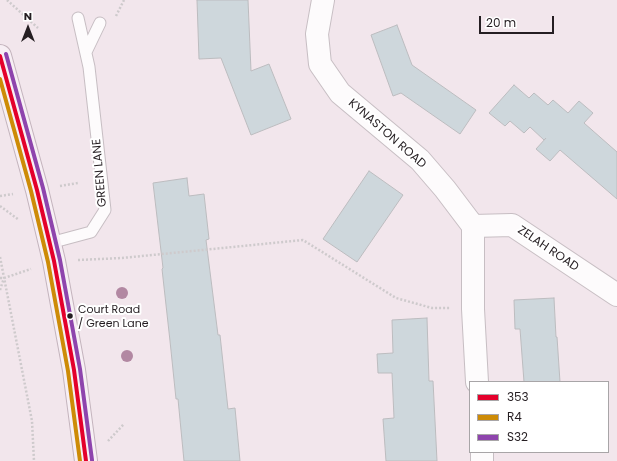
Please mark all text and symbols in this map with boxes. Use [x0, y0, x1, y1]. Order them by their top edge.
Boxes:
north arrow [8, 8, 48, 48]
text: N [24, 8, 32, 24]
scale bar [481, 8, 556, 34]
text: 20 m [486, 14, 516, 31]
street label: KYNASTON ROAD [345, 96, 429, 172]
street label: GREEN LANE [90, 138, 110, 208]
street label: ZELAH ROAD [515, 223, 581, 275]
place label: Court Road / Green Lane [78, 303, 148, 329]
marker: Court Road / Green Lane [65, 311, 75, 321]
legend [469, 381, 609, 453]
text: 353 [507, 388, 529, 405]
text: R4 [507, 408, 522, 425]
text: S32 [507, 428, 528, 445]

